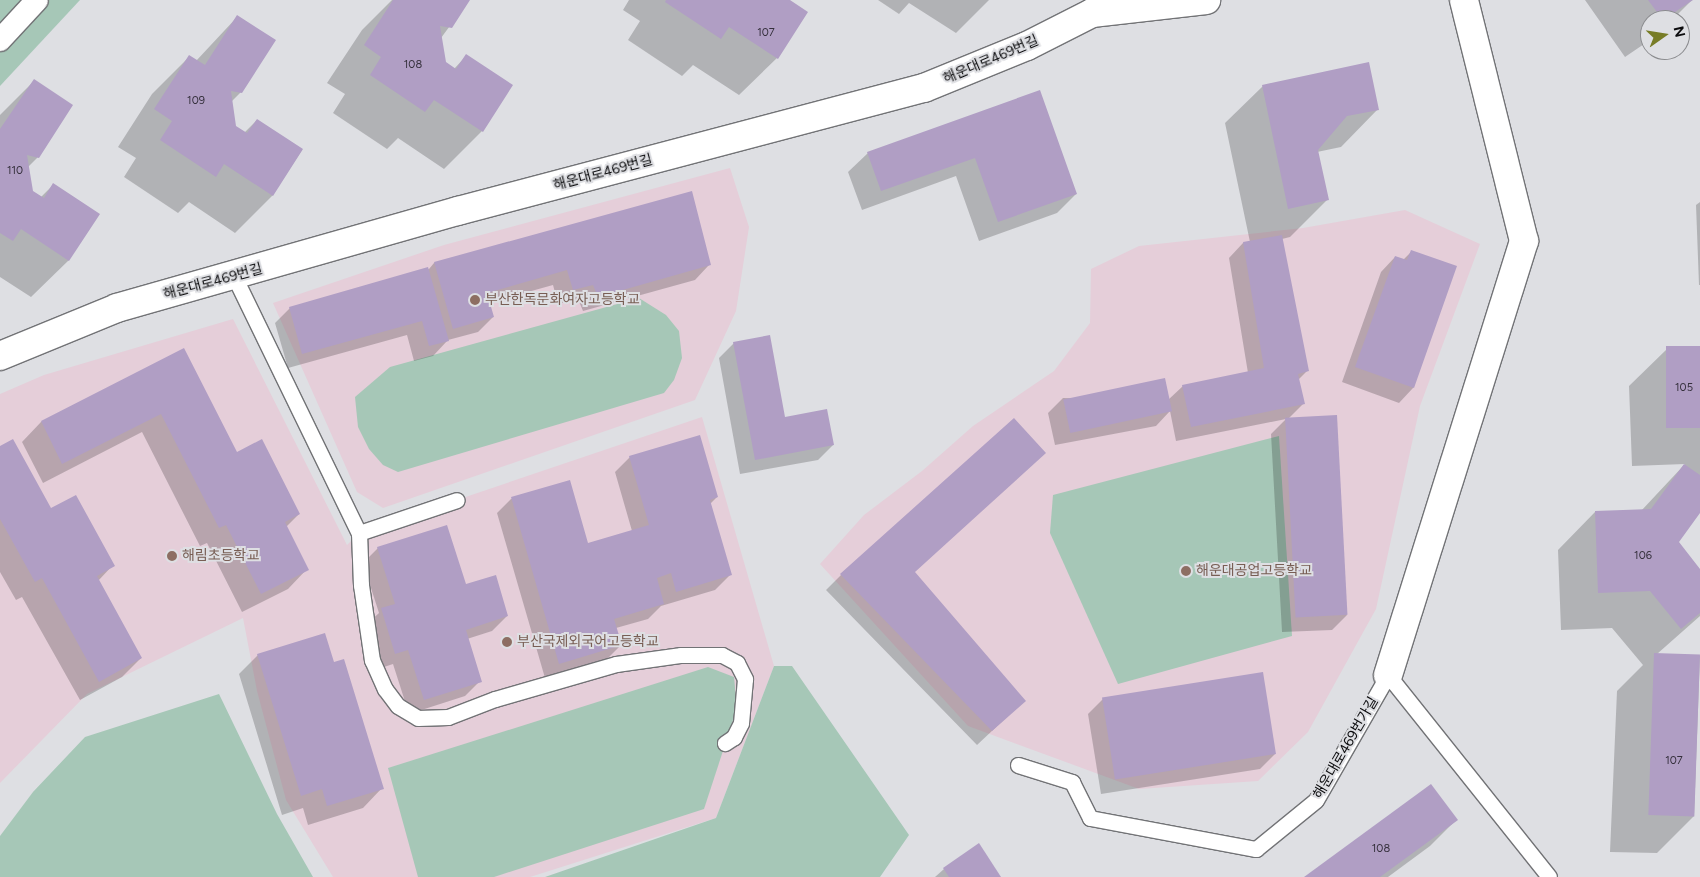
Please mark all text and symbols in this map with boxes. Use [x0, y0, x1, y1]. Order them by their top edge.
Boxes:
north arrow [1640, 10, 1690, 60]
text: N [1670, 25, 1689, 39]
house number: 107 [757, 26, 775, 40]
street label: 해운대로469번길 [941, 32, 1041, 88]
house number: 108 [404, 58, 422, 72]
house number: 109 [187, 94, 205, 108]
street label: 해운대로469번길 [552, 152, 654, 194]
house number: 110 [7, 164, 23, 178]
street label: 해운대로469번길 [162, 261, 264, 303]
place label: 부산한독문화여자고등학교 [485, 292, 640, 308]
marker: 부산한독문화여자고등학교 [469, 294, 481, 306]
house number: 105 [1675, 381, 1693, 395]
place label: 해림초등학교 [182, 548, 259, 564]
house number: 106 [1634, 549, 1652, 563]
marker: 해림초등학교 [166, 550, 178, 562]
place label: 해운대공업고등학교 [1196, 563, 1312, 579]
marker: 해운대공업고등학교 [1180, 565, 1192, 577]
place label: 부산국제외국어고등학교 [517, 634, 659, 650]
marker: 부산국제외국어고등학교 [501, 636, 513, 648]
street label: 해운대로469번가길 [1310, 694, 1382, 802]
house number: 107 [1665, 754, 1683, 768]
house number: 108 [1372, 842, 1390, 856]

